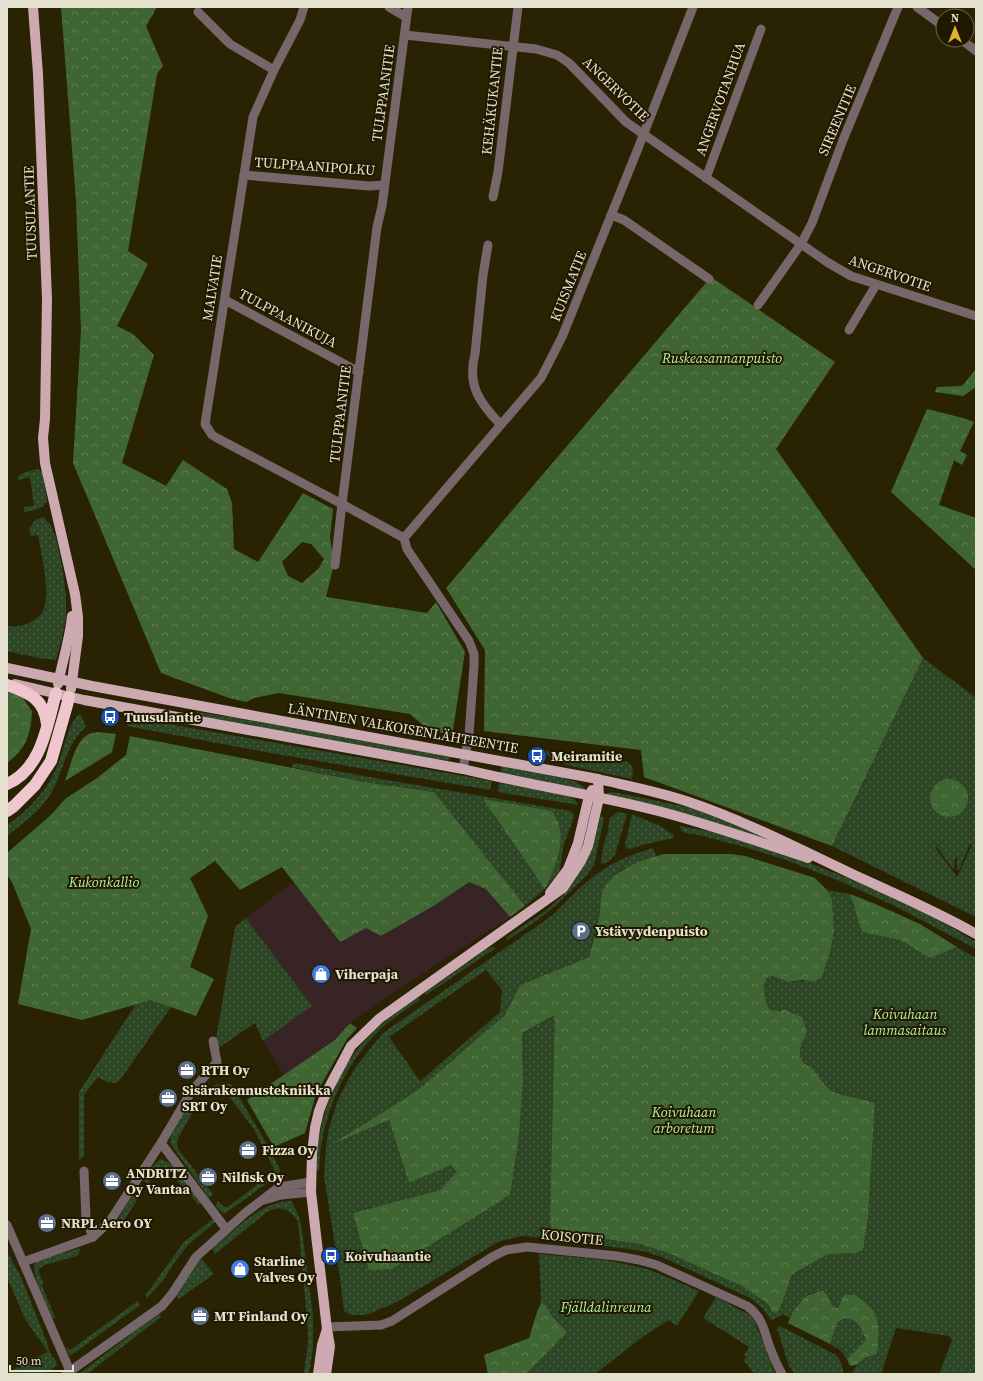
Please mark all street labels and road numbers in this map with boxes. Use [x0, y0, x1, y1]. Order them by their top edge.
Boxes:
street label: ANGERVOTANHUA [690, 39, 750, 159]
street label: TULPPAANITIE [366, 43, 400, 143]
street label: KEHÄKUKANTIE [476, 46, 508, 156]
street label: ANGERVOTIE [578, 52, 654, 126]
street label: SIREENITIE [813, 81, 861, 159]
street label: TULPPAANIPOLKU [254, 152, 376, 180]
street label: TUUSULANTIE [18, 165, 42, 261]
street label: KUISMATIE [545, 248, 591, 324]
street label: ANGERVOTIE [846, 250, 934, 296]
street label: MALVATIE [197, 253, 227, 323]
street label: TULPPAANIKUJA [235, 284, 341, 353]
street label: TULPPAANITIE [324, 364, 356, 464]
street label: LÄNTINEN VALKOISENLÄHTEENTIE [286, 698, 520, 758]
street label: KOISOTIE [540, 1224, 604, 1250]

